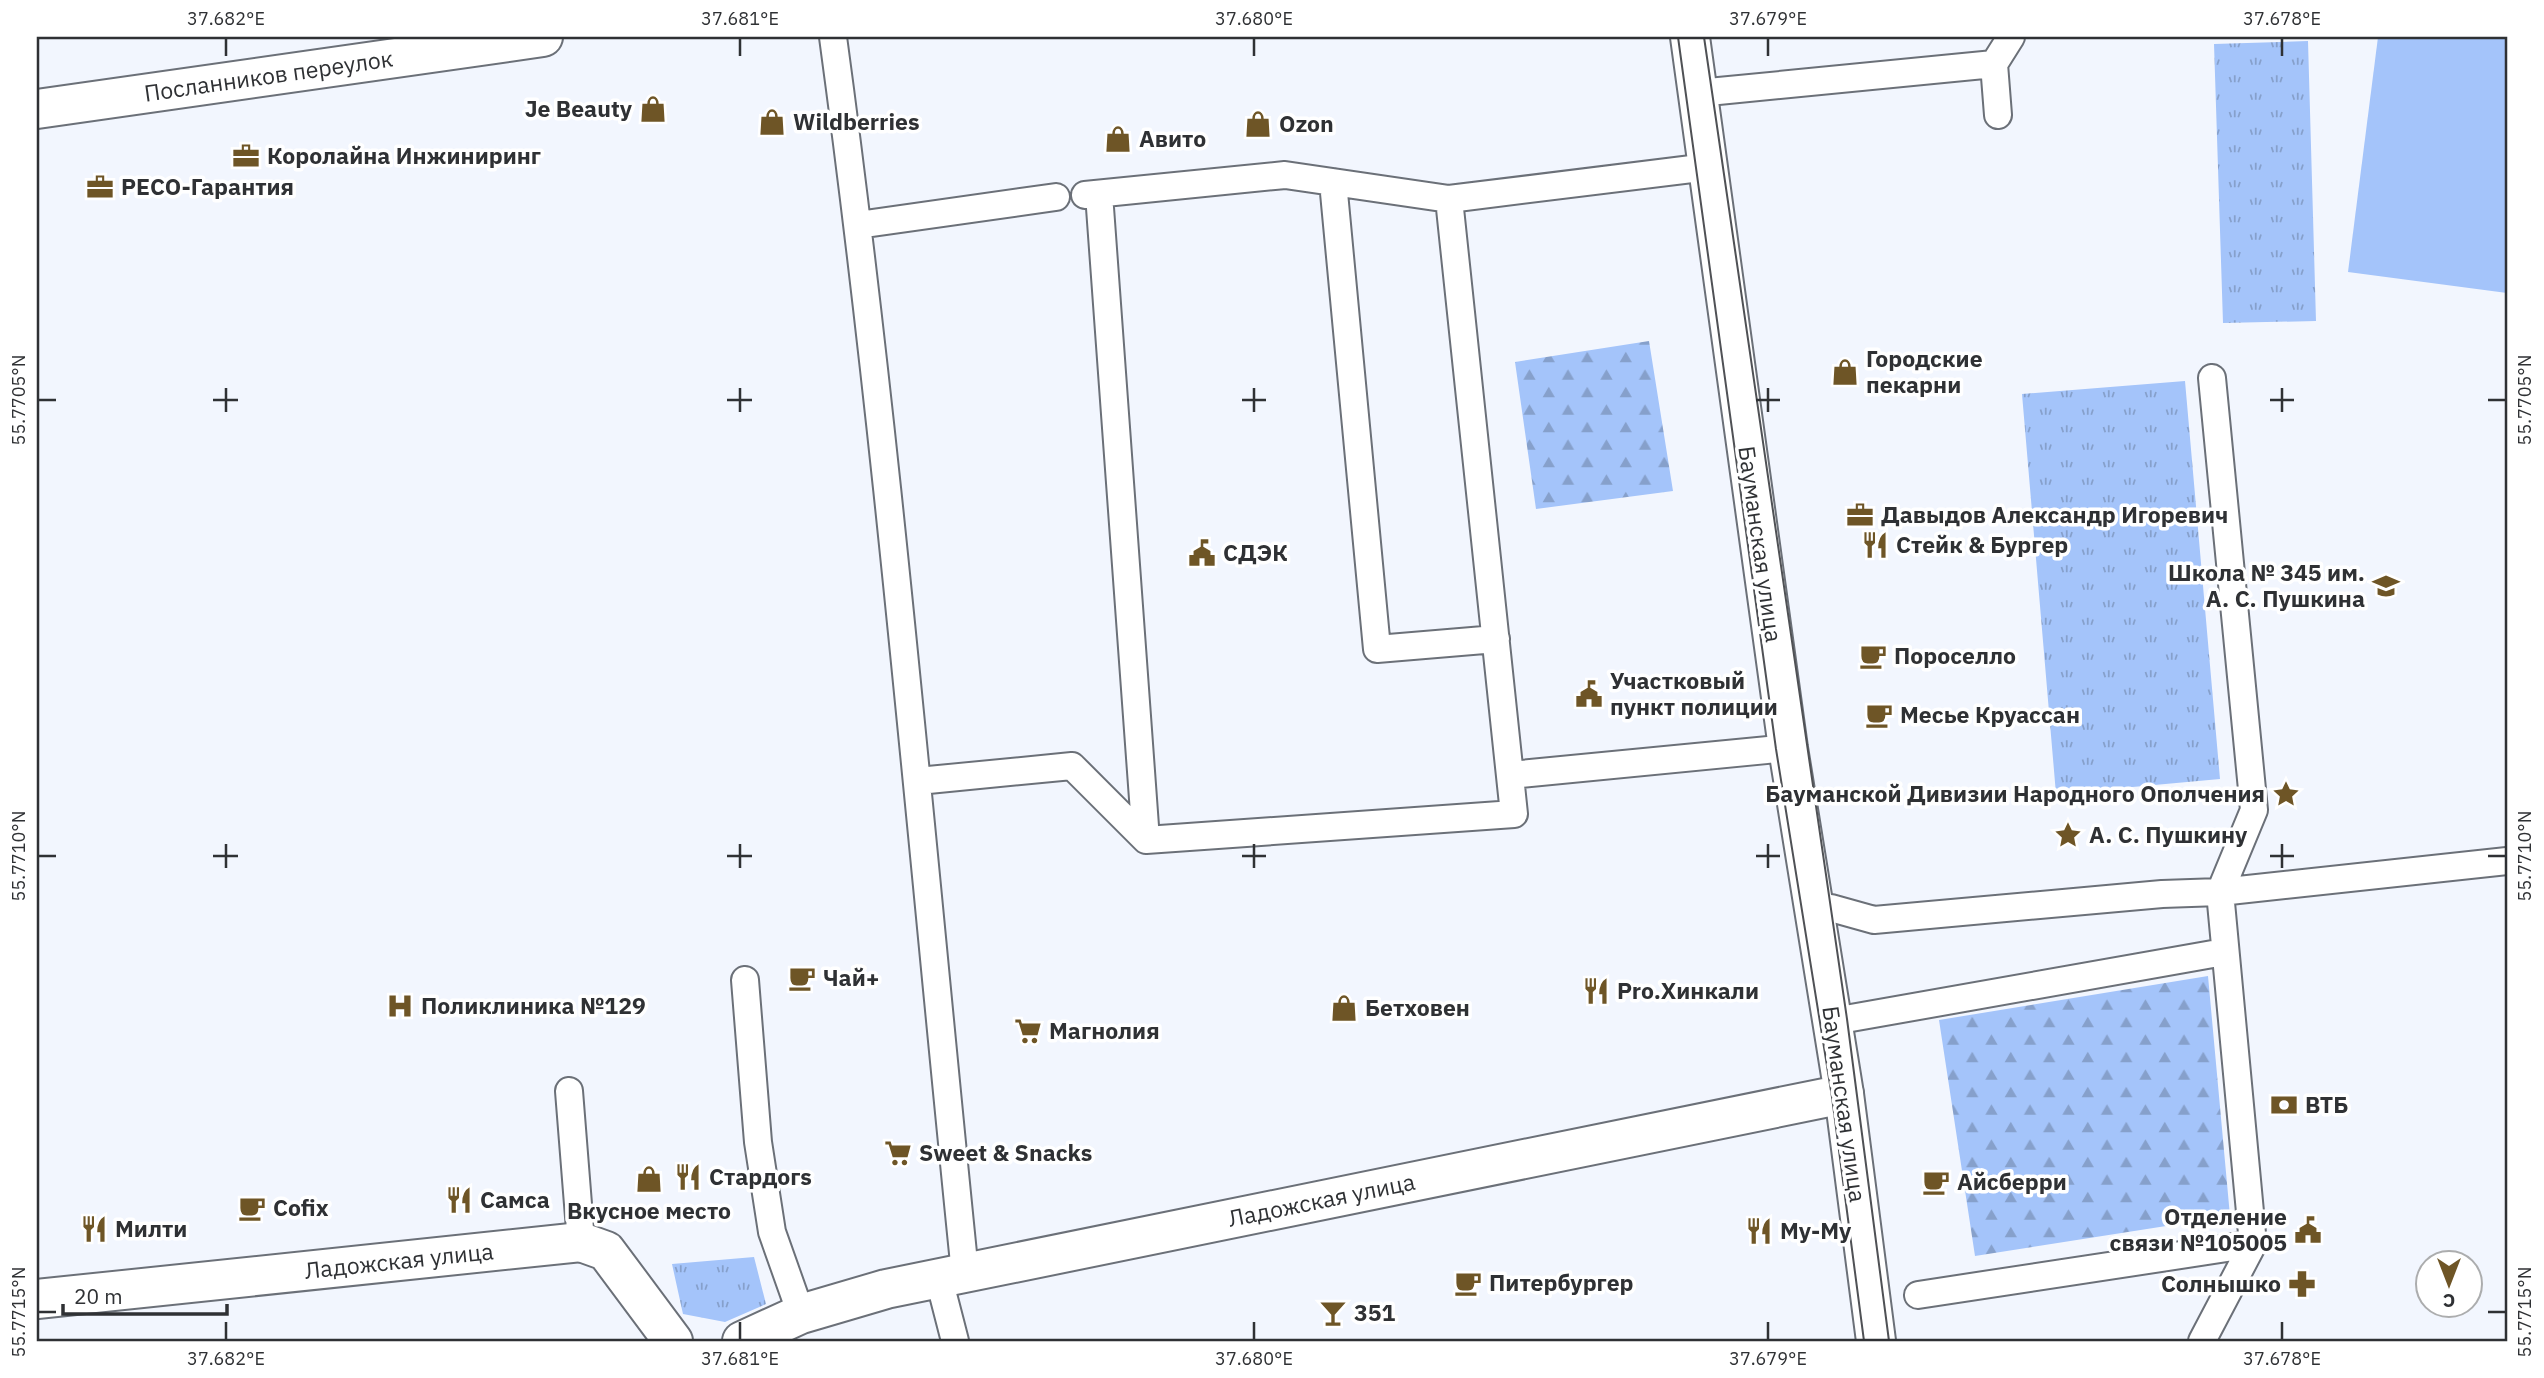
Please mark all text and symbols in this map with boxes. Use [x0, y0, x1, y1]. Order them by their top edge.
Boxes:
text: 37.682°E [187, 7, 265, 30]
text: 37.681°E [701, 7, 779, 30]
text: 37.680°E [1215, 7, 1293, 30]
text: 37.679°E [1729, 7, 1807, 30]
text: 37.678°E [2243, 7, 2321, 30]
street label: Посланников переулок [142, 43, 395, 108]
place label: Je Beauty [525, 93, 633, 123]
shop icon: Je Beauty [638, 94, 668, 124]
place label: Wildberries [793, 106, 920, 136]
shop icon: Wildberries [757, 107, 787, 137]
place label: Ozon [1279, 108, 1334, 138]
shop icon: Ozon [1243, 109, 1273, 139]
place label: Авито [1139, 123, 1206, 153]
shop icon: Авито [1103, 124, 1133, 154]
place label: Королайна Инжиниринг [267, 140, 541, 170]
office icon: Королайна Инжиниринг [231, 141, 261, 171]
place label: РЕСО-Гарантия [121, 171, 294, 201]
office icon: РЕСО-Гарантия [85, 172, 115, 202]
place label: Городские пекарни [1866, 343, 1983, 399]
text: 55.7705°N [7, 355, 30, 445]
text: 55.7705°N [2513, 355, 2536, 445]
shop icon: Городские пекарни [1830, 357, 1860, 387]
street label: Бауманская улица [1732, 444, 1790, 644]
place label: Давыдов Александр Игоревич [1881, 499, 2228, 529]
office icon: Давыдов Александр Игоревич [1845, 500, 1875, 530]
place label: Стейк & Бургер [1896, 529, 2068, 559]
restaurant icon: Стейк & Бургер [1860, 530, 1890, 560]
place label: СДЭК [1223, 537, 1288, 567]
public building icon: СДЭК [1187, 538, 1217, 568]
place label: Школа № 345 им. А. С. Пушкина [2168, 557, 2365, 613]
school or university icon: Школа № 345 им. А. С. Пушкина [2371, 571, 2401, 601]
place label: Пороселло [1894, 640, 2016, 670]
cafe icon: Пороселло [1858, 641, 1888, 671]
place label: Участковый пункт полиции [1610, 665, 1778, 721]
public building icon: Участковый пункт полиции [1574, 679, 1604, 709]
place label: Месье Круассан [1900, 699, 2080, 729]
cafe icon: Месье Круассан [1864, 700, 1894, 730]
place label: Бауманской Дивизии Народного Ополчения [1765, 778, 2265, 808]
place icon: Бауманской Дивизии Народного Ополчения [2271, 779, 2301, 809]
text: 55.7710°N [7, 811, 30, 901]
text: 55.7710°N [2513, 811, 2536, 901]
place label: А. С. Пушкину [2089, 819, 2248, 849]
place icon: А. С. Пушкину [2053, 820, 2083, 850]
place label: Чай+ [823, 962, 880, 992]
cafe icon: Чай+ [787, 963, 817, 993]
place label: Pro.Хинкали [1617, 975, 1759, 1005]
restaurant icon: Pro.Хинкали [1581, 976, 1611, 1006]
place label: Поликлиника №129 [421, 990, 646, 1020]
hospital icon: Поликлиника №129 [385, 991, 415, 1021]
place label: Бетховен [1365, 992, 1470, 1022]
shop icon: Бетховен [1329, 993, 1359, 1023]
street label: Бауманская улица [1816, 1004, 1874, 1204]
place label: Магнолия [1049, 1015, 1160, 1045]
supermarket icon: Магнолия [1013, 1016, 1043, 1046]
place label: ВТБ [2305, 1089, 2348, 1119]
bank icon: ВТБ [2269, 1090, 2299, 1120]
place label: Sweet & Snacks [919, 1137, 1092, 1167]
supermarket icon: Sweet & Snacks [883, 1138, 913, 1168]
place label: Стардогs [709, 1161, 812, 1191]
restaurant icon: Стардогs [673, 1162, 703, 1192]
shop icon: Вкусное место [634, 1164, 664, 1194]
street label: Ладожская улица [1225, 1166, 1417, 1233]
place label: Айсберри [1957, 1166, 2067, 1196]
cafe icon: Айсберри [1921, 1167, 1951, 1197]
place label: Самса [480, 1184, 550, 1214]
restaurant icon: Самса [444, 1185, 474, 1215]
place label: Cofix [273, 1192, 329, 1222]
cafe icon: Cofix [237, 1193, 267, 1223]
place label: Вкусное место [567, 1195, 731, 1225]
place label: Отделение связи №105005 [2110, 1201, 2287, 1257]
place label: Милти [115, 1213, 187, 1243]
restaurant icon: Милти [79, 1214, 109, 1244]
place label: Му-Му [1780, 1215, 1852, 1245]
public building icon: Отделение связи №105005 [2293, 1215, 2323, 1245]
restaurant icon: Му-Му [1744, 1216, 1774, 1246]
street label: Ладожская улица [303, 1235, 495, 1285]
north arrow [2414, 1248, 2484, 1318]
text: 55.7715°N [7, 1267, 30, 1357]
place label: Питербургер [1489, 1267, 1634, 1297]
text: 55.7715°N [2513, 1267, 2536, 1357]
cafe icon: Питербургер [1453, 1268, 1483, 1298]
place label: Солнышко [2161, 1268, 2281, 1298]
pharmacy icon: Солнышко [2287, 1269, 2317, 1299]
scale bar [63, 1273, 228, 1317]
text: 20 m [74, 1282, 123, 1310]
text: С [2443, 1289, 2455, 1313]
place label: 351 [1354, 1297, 1396, 1327]
bar icon: 351 [1318, 1298, 1348, 1328]
text: 37.682°E [187, 1347, 265, 1370]
text: 37.681°E [701, 1347, 779, 1370]
text: 37.680°E [1215, 1347, 1293, 1370]
text: 37.679°E [1729, 1347, 1807, 1370]
text: 37.678°E [2243, 1347, 2321, 1370]

